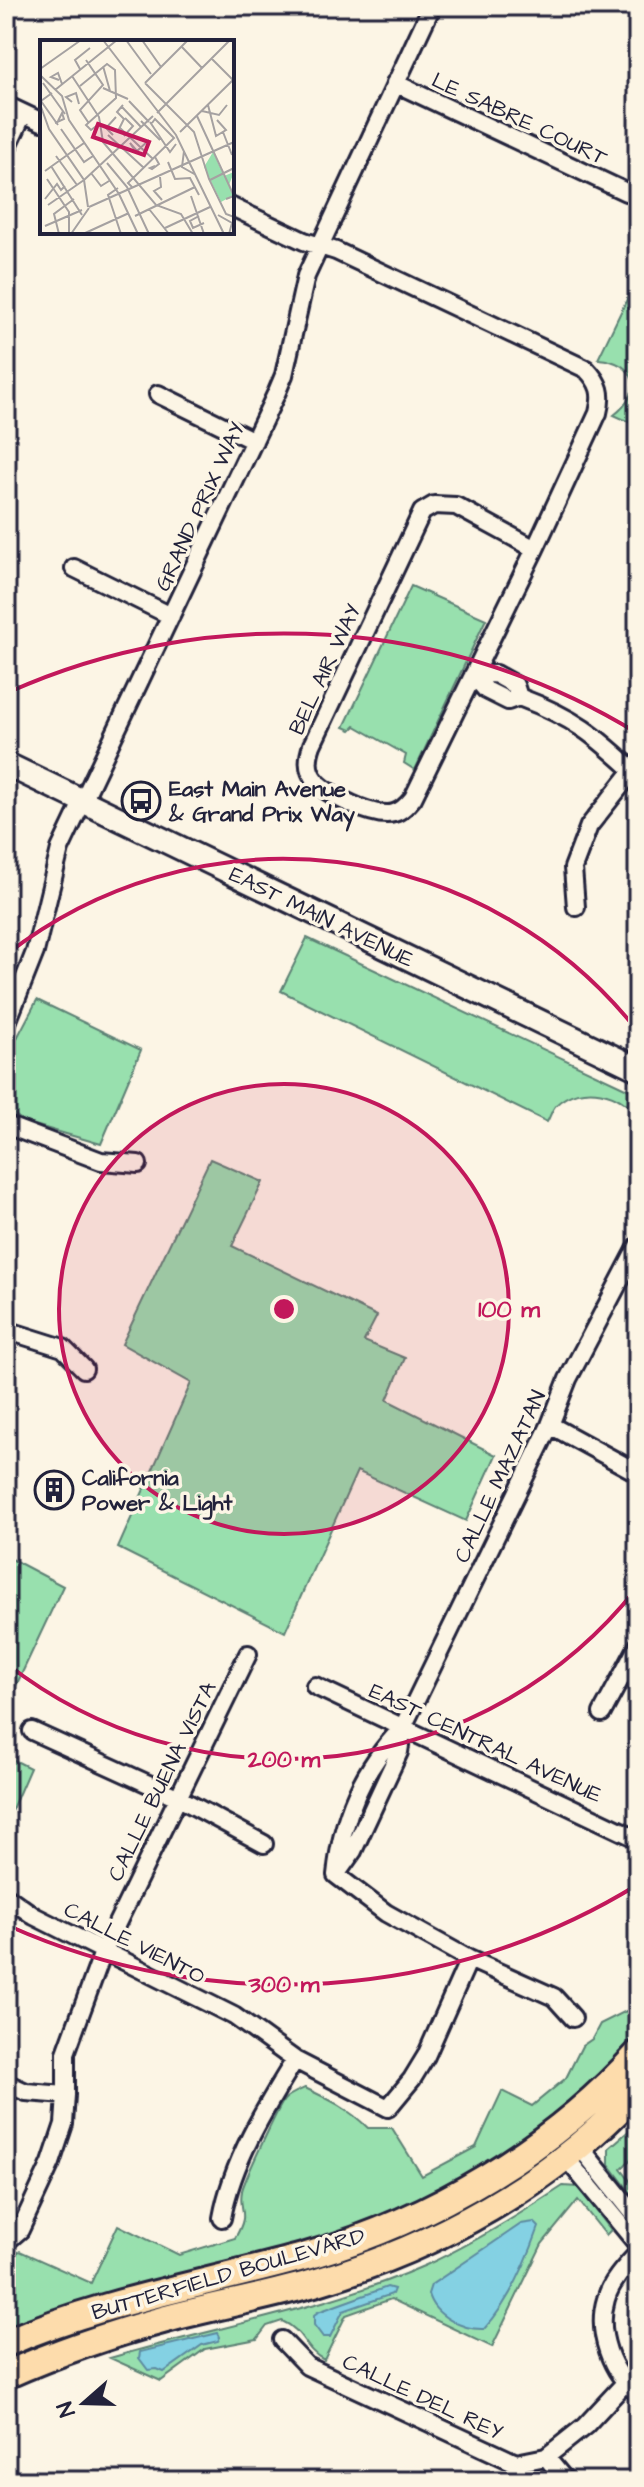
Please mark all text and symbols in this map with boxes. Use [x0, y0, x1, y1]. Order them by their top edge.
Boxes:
inset map [40, 40, 234, 234]
street label: LE SABRE COURT [426, 65, 613, 174]
street label: GRAND PRIX WAY [148, 417, 253, 596]
street label: BEL AIR WAY [281, 599, 369, 740]
place label: East Main Avenue & Grand Prix Way [168, 774, 356, 832]
bus stop icon: East Main Avenue & Grand Prix Way [120, 780, 162, 822]
street label: EAST MAIN AVENUE [224, 859, 419, 976]
text: 100 m [478, 1293, 540, 1327]
centre of rings [270, 1295, 298, 1323]
street label: CALLE MAZATAN [447, 1385, 554, 1568]
place label: California Power & Light [82, 1463, 233, 1520]
building icon: California Power & Light [33, 1469, 75, 1511]
street label: EAST CENTRAL AVENUE [364, 1676, 607, 1811]
street label: CALLE BUENA VISTA [100, 1677, 224, 1887]
text: 200 m [247, 1743, 320, 1777]
street label: CALLE VIENTO [59, 1894, 210, 1992]
text: 300 m [248, 1968, 320, 2002]
street label: BUTTERFIELD BOULEVARD [88, 2221, 369, 2328]
street label: CALLE DEL REY [337, 2347, 508, 2448]
north arrow [44, 2363, 124, 2443]
text: N [50, 2397, 84, 2421]

